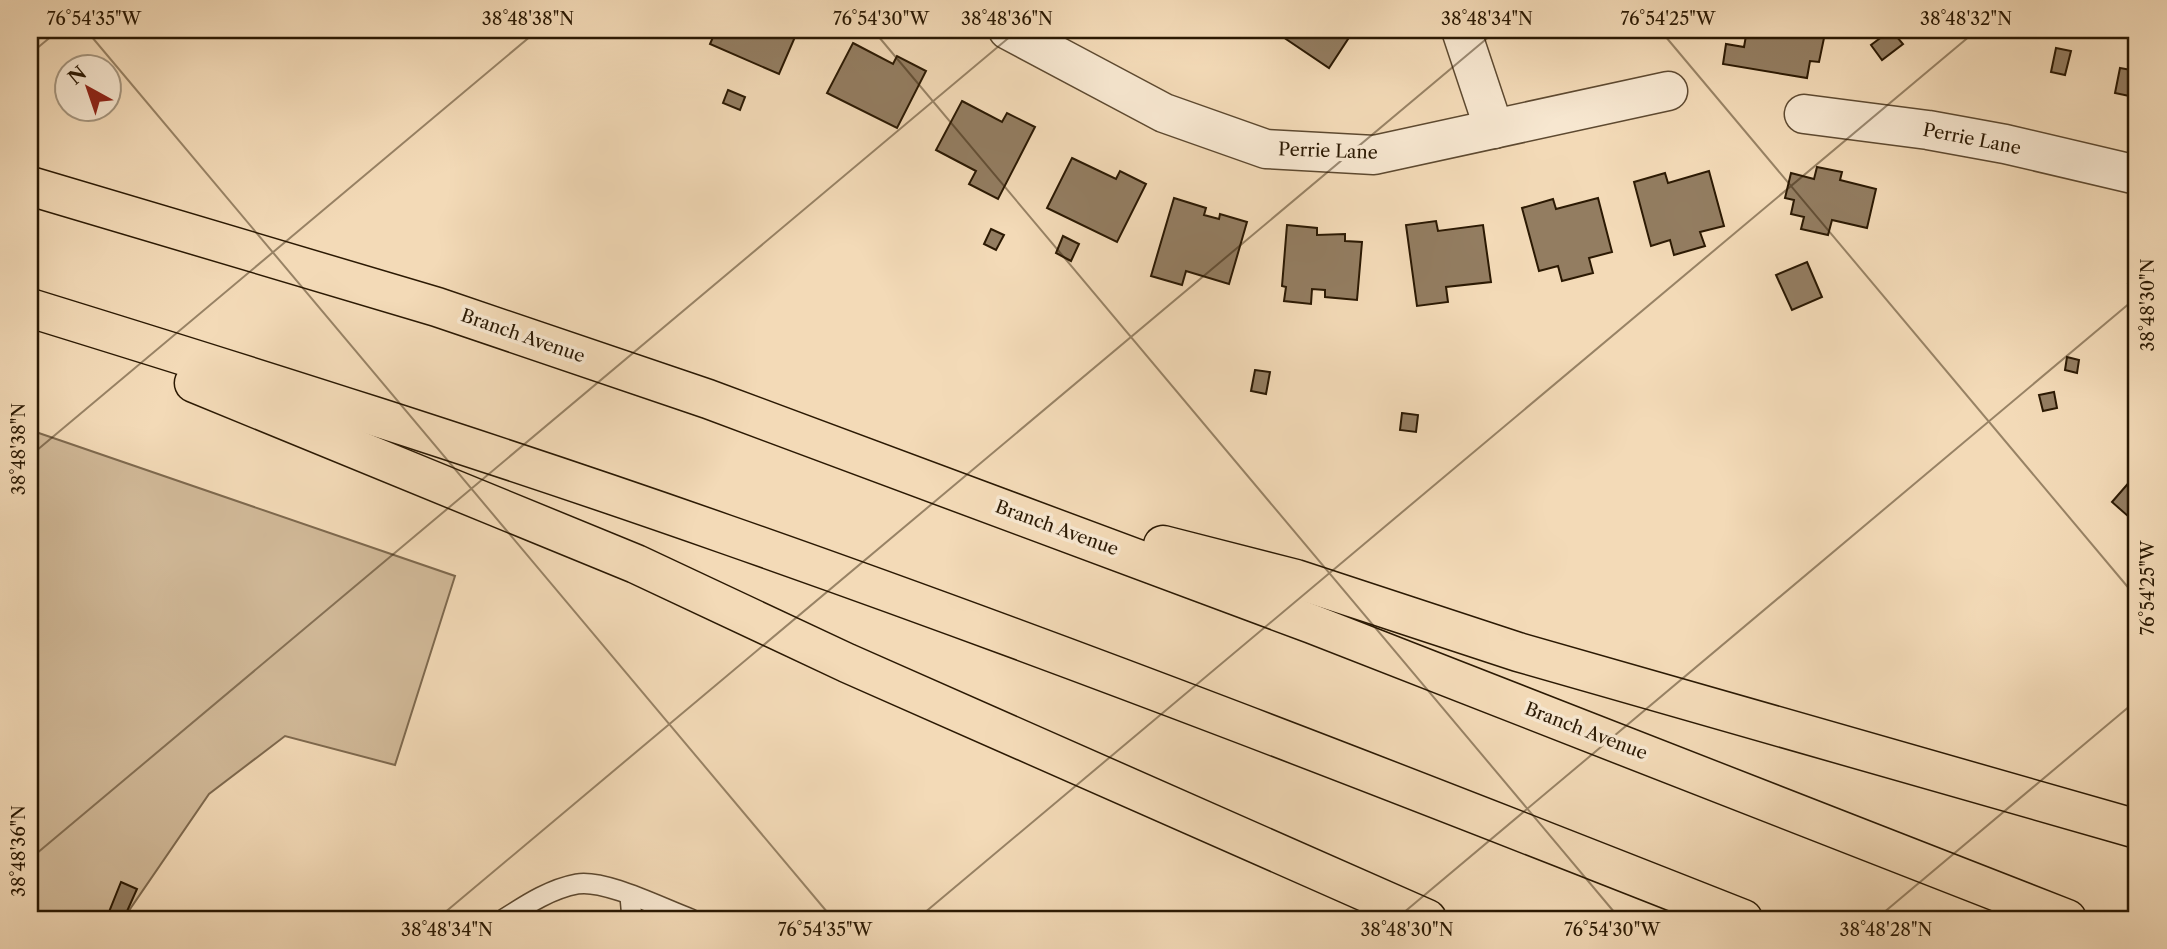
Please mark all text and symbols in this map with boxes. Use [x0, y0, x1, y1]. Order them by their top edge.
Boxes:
text: 76°54'35"W [47, 8, 143, 30]
text: 38°48'38"N [482, 8, 574, 30]
text: 76°54'30"W [833, 8, 930, 30]
text: 38°48'36"N [961, 8, 1053, 30]
text: 38°48'34"N [1441, 8, 1533, 30]
text: 76°54'25"W [1620, 8, 1717, 30]
text: 38°48'32"N [1920, 8, 2012, 30]
north arrow [52, 52, 122, 122]
text: N [64, 61, 91, 89]
street label: Perrie Lane [1921, 119, 2023, 159]
street label: Perrie Lane [1278, 138, 1378, 164]
text: 38°48'30"N [2137, 258, 2159, 352]
street label: Branch Avenue [458, 305, 588, 367]
text: 38°48'38"N [8, 403, 30, 495]
street label: Branch Avenue [992, 496, 1122, 560]
text: 76°54'25"W [2137, 539, 2159, 636]
street label: Branch Avenue [1522, 698, 1650, 764]
text: 38°48'36"N [8, 805, 30, 897]
text: 38°48'34"N [401, 919, 493, 941]
text: 76°54'35"W [778, 919, 874, 941]
text: 38°48'30"N [1360, 919, 1454, 941]
text: 76°54'30"W [1564, 919, 1661, 941]
text: 38°48'28"N [1840, 919, 1933, 941]

